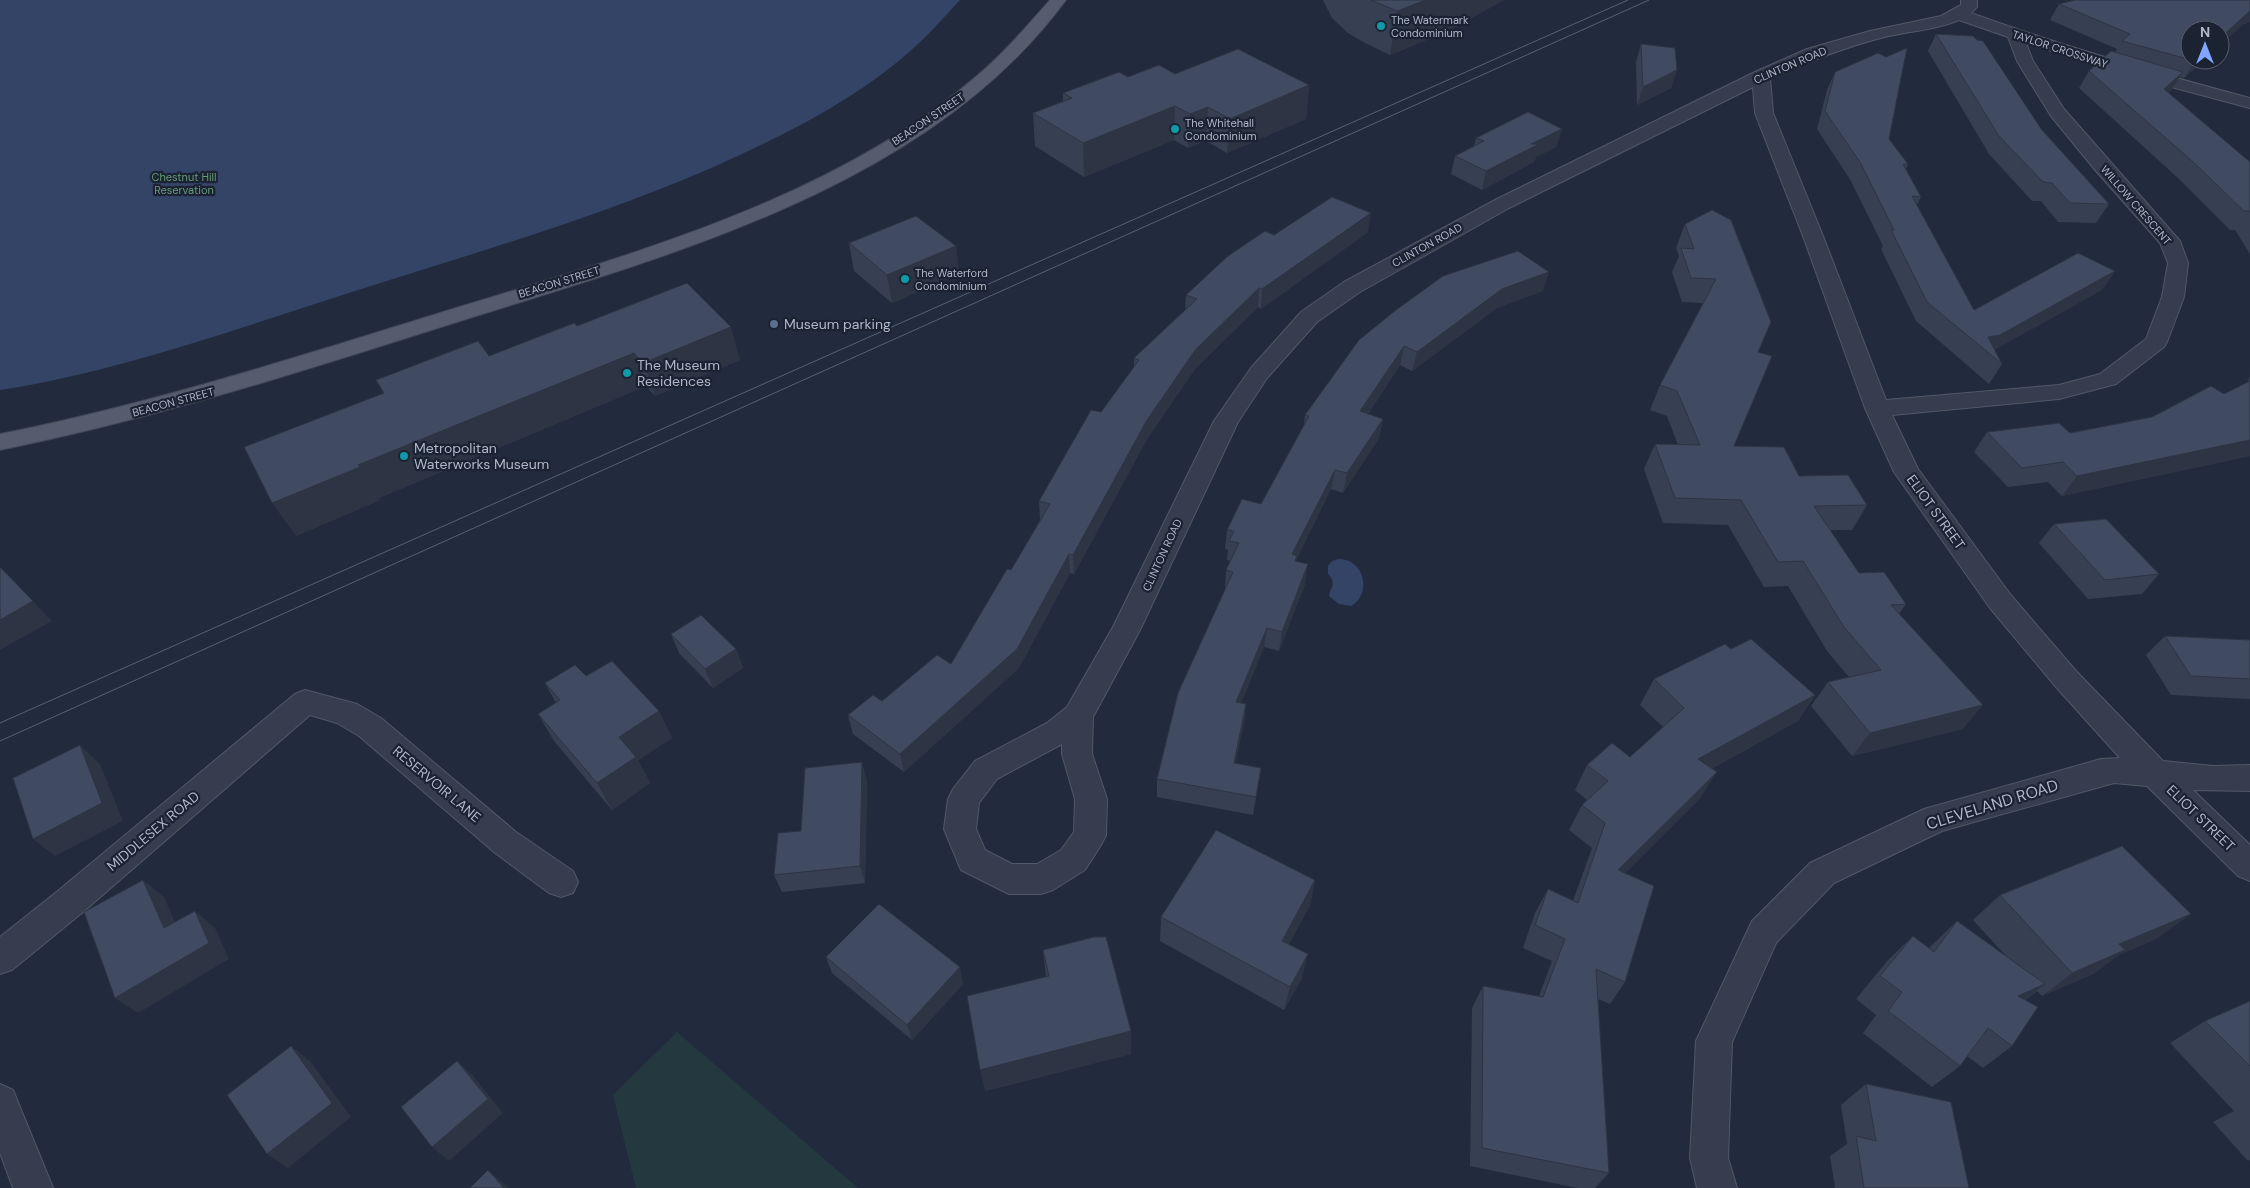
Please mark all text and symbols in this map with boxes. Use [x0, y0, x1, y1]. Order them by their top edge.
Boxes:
place label: The Watermark Condominium [1391, 13, 1469, 40]
marker: The Watermark Condominium [1375, 20, 1387, 32]
north arrow [2180, 20, 2230, 70]
text: N [2200, 23, 2210, 41]
street label: TAYLOR CROSSWAY [2011, 27, 2110, 71]
street label: CLINTON ROAD [1751, 43, 1829, 87]
street label: BEACON STREET [889, 90, 967, 148]
place label: The Whitehall Condominium [1185, 116, 1257, 143]
marker: The Whitehall Condominium [1169, 123, 1181, 135]
street label: WILLOW CRESCENT [2098, 162, 2174, 248]
park label: Chestnut Hill Reservation [152, 170, 216, 197]
street label: CLINTON ROAD [1389, 220, 1465, 270]
street label: BEACON STREET [517, 263, 601, 301]
place label: The Waterford Condominium [915, 266, 988, 293]
marker: The Waterford Condominium [899, 273, 911, 285]
place label: Museum parking [784, 315, 891, 333]
marker: Museum parking [768, 318, 780, 330]
place label: The Museum Residences [637, 356, 720, 390]
marker: The Museum Residences [621, 367, 633, 379]
street label: BEACON STREET [131, 384, 215, 420]
place label: Metropolitan Waterworks Museum [414, 439, 549, 473]
marker: Metropolitan Waterworks Museum [398, 450, 410, 462]
street label: ELIOT STREET [1903, 471, 1969, 553]
street label: CLINTON ROAD [1139, 516, 1185, 593]
street label: RESERVOIR LANE [389, 742, 485, 826]
street label: CLEVELAND ROAD [1924, 774, 2061, 835]
street label: ELIOT STREET [2163, 781, 2239, 855]
street label: MIDDLESEX ROAD [103, 787, 203, 875]

